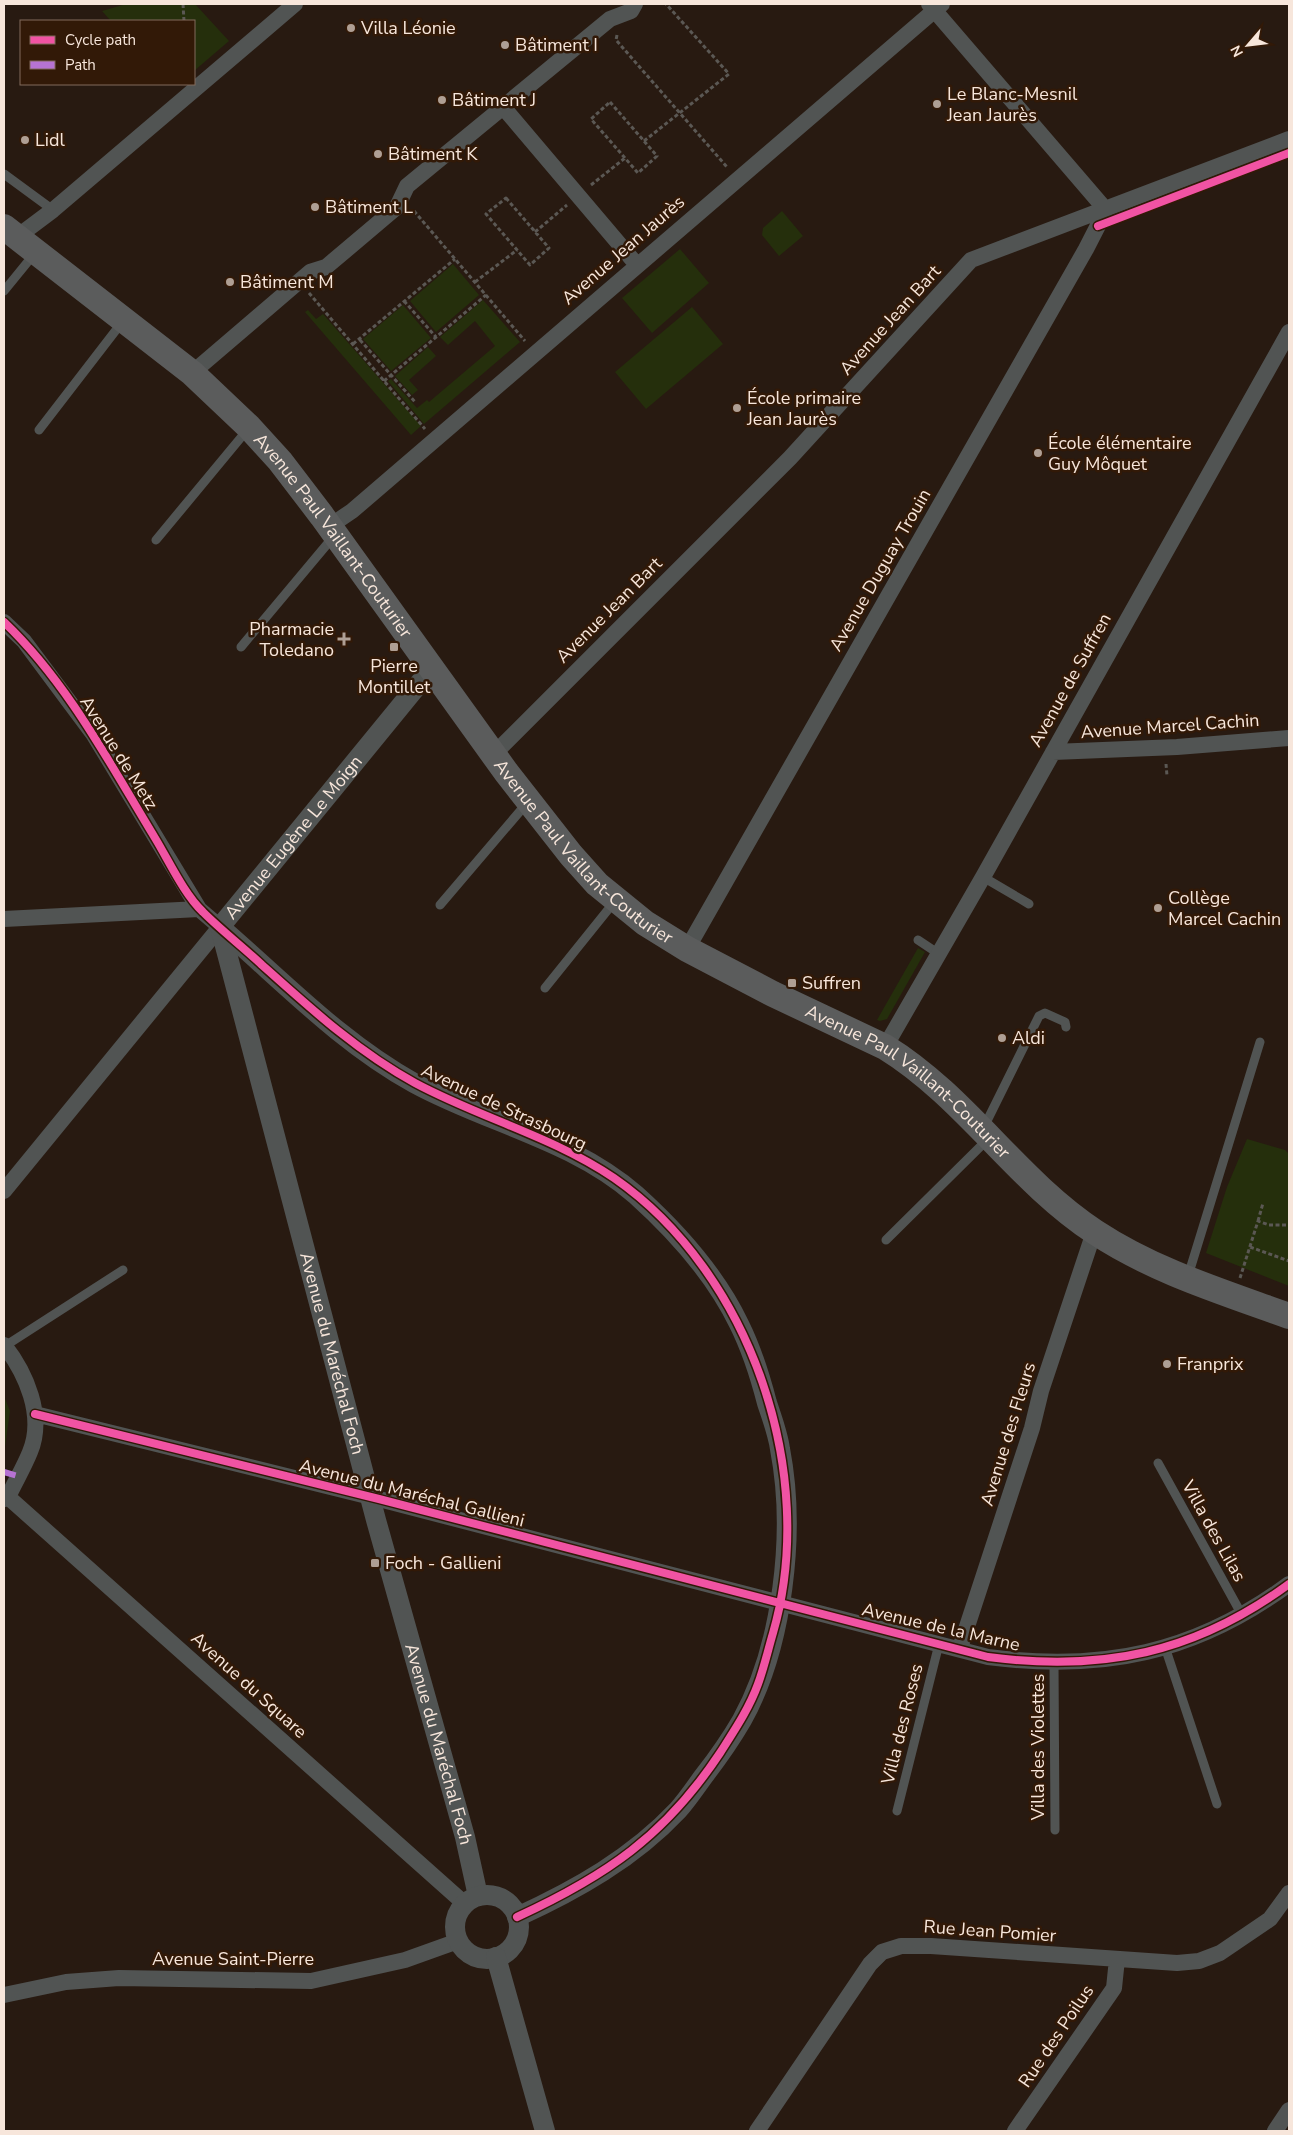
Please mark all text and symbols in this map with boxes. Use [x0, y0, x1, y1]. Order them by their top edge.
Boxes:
place label: Villa Léonie [360, 16, 456, 40]
legend [20, 20, 195, 85]
north arrow [1223, 20, 1273, 70]
marker: Villa Léonie [345, 22, 357, 34]
text: Cycle path [65, 30, 136, 50]
place label: Bâtiment I [515, 33, 598, 57]
marker: Bâtiment I [499, 39, 511, 51]
text: N [1226, 42, 1248, 60]
text: Path [65, 55, 96, 75]
place label: Le Blanc-Mesnil Jean Jaurès [946, 82, 1078, 127]
place label: Bâtiment J [452, 88, 536, 112]
marker: Bâtiment J [436, 94, 448, 106]
marker: Le Blanc-Mesnil Jean Jaurès [931, 98, 943, 110]
place label: Lidl [35, 128, 65, 152]
marker: Lidl [19, 134, 31, 146]
place label: Bâtiment K [388, 142, 478, 166]
marker: Bâtiment K [372, 148, 384, 160]
street label: Avenue Jean Jaurès [556, 190, 690, 310]
place label: Bâtiment L [325, 195, 413, 219]
marker: Bâtiment L [309, 201, 321, 213]
street label: Avenue Jean Bart [834, 259, 946, 380]
place label: Bâtiment M [240, 270, 334, 294]
marker: Bâtiment M [224, 276, 236, 288]
place label: École primaire Jean Jaurès [746, 386, 861, 431]
marker: École primaire Jean Jaurès [731, 402, 743, 414]
street label: Avenue Paul Vaillant-Couturier [248, 428, 418, 643]
place label: École élémentaire Guy Môquet [1048, 431, 1192, 476]
marker: École élémentaire Guy Môquet [1032, 447, 1044, 459]
street label: Avenue Duguay Trouin [824, 484, 936, 656]
street label: Avenue Jean Bart [551, 551, 668, 668]
street label: Avenue de Suffren [1023, 609, 1117, 751]
place label: Pharmacie Toledano [249, 617, 334, 662]
marker: Pharmacie Toledano [338, 633, 350, 645]
marker: Pierre Montillet [388, 641, 400, 653]
place label: Pierre Montillet [358, 654, 431, 699]
street label: Avenue de Metz [74, 691, 164, 815]
street label: Avenue Marcel Cachin [1080, 708, 1260, 744]
street label: Avenue Eugène Le Moign [219, 750, 368, 924]
street label: Avenue Paul Vaillant-Couturier [488, 754, 678, 950]
place label: Collège Marcel Cachin [1168, 886, 1281, 931]
marker: Collège Marcel Cachin [1152, 902, 1164, 914]
place label: Suffren [802, 971, 861, 995]
marker: Suffren [786, 977, 798, 989]
street label: Avenue Paul Vaillant-Couturier [801, 999, 1016, 1164]
place label: Aldi [1012, 1026, 1045, 1050]
marker: Aldi [996, 1032, 1008, 1044]
street label: Avenue de Strasbourg [417, 1058, 591, 1156]
street label: Avenue du Maréchal Foch [294, 1250, 370, 1457]
place label: Franprix [1177, 1352, 1244, 1376]
marker: Franprix [1161, 1358, 1173, 1370]
street label: Avenue des Fleurs [975, 1359, 1041, 1509]
street label: Avenue du Maréchal Gallieni [297, 1453, 527, 1533]
street label: Villa des Lilas [1176, 1475, 1252, 1586]
place label: Foch - Gallieni [385, 1551, 501, 1575]
marker: Foch - Gallieni [369, 1557, 381, 1569]
street label: Avenue de la Marne [860, 1597, 1022, 1657]
street label: Avenue du Square [186, 1626, 312, 1744]
street label: Avenue du Maréchal Foch [399, 1641, 478, 1847]
street label: Villa des Roses [875, 1661, 929, 1788]
street label: Villa des Violettes [1026, 1674, 1050, 1821]
street label: Rue Jean Pomier [923, 1914, 1058, 1948]
street label: Avenue Saint-Pierre [152, 1947, 314, 1971]
street label: Rue des Poilus [1013, 1980, 1099, 2092]

